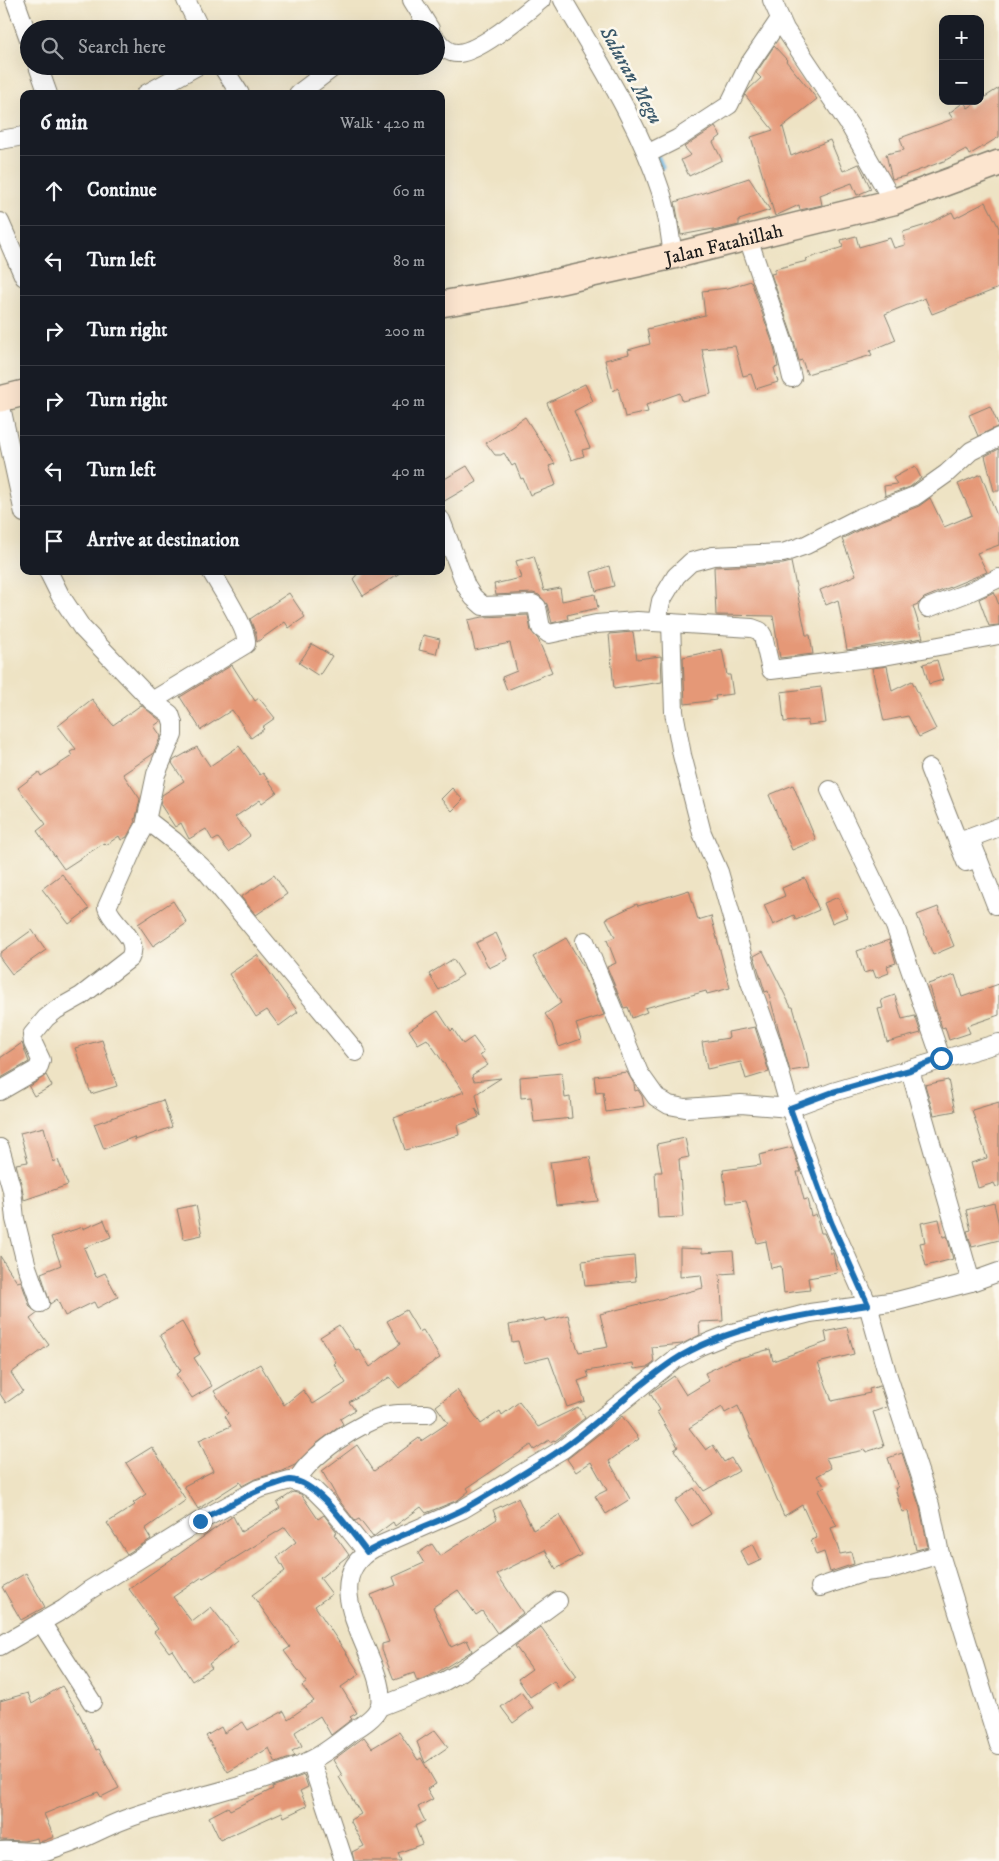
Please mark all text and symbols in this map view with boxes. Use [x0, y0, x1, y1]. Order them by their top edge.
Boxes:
map controls [939, 15, 984, 105]
button: + [939, 15, 984, 60]
search box [20, 20, 445, 75]
water label: Saluran Megu [593, 22, 668, 129]
icon: search [38, 34, 66, 62]
text: Search here [78, 36, 166, 59]
button: − [939, 60, 984, 105]
text: 6 min [40, 110, 88, 136]
text: Walk · 420 m [340, 113, 425, 133]
icon: ahead [40, 177, 68, 205]
text: Continue [87, 179, 157, 202]
text: 60 m [393, 181, 425, 201]
street label: Jalan Fatahillah [661, 219, 785, 271]
icon: left [40, 247, 68, 275]
text: Turn left [87, 249, 156, 272]
text: 80 m [393, 251, 425, 271]
icon: right [40, 317, 68, 345]
text: Turn right [87, 319, 167, 342]
text: 200 m [384, 321, 425, 341]
icon: right [40, 387, 68, 415]
text: Turn right [87, 389, 167, 412]
text: 40 m [392, 391, 425, 411]
icon: left [40, 457, 68, 485]
text: Turn left [87, 459, 156, 482]
text: 40 m [392, 461, 425, 481]
icon: arrive [40, 527, 68, 555]
text: Arrive at destination [87, 529, 239, 552]
route start [930, 1047, 953, 1070]
route end [189, 1510, 212, 1533]

